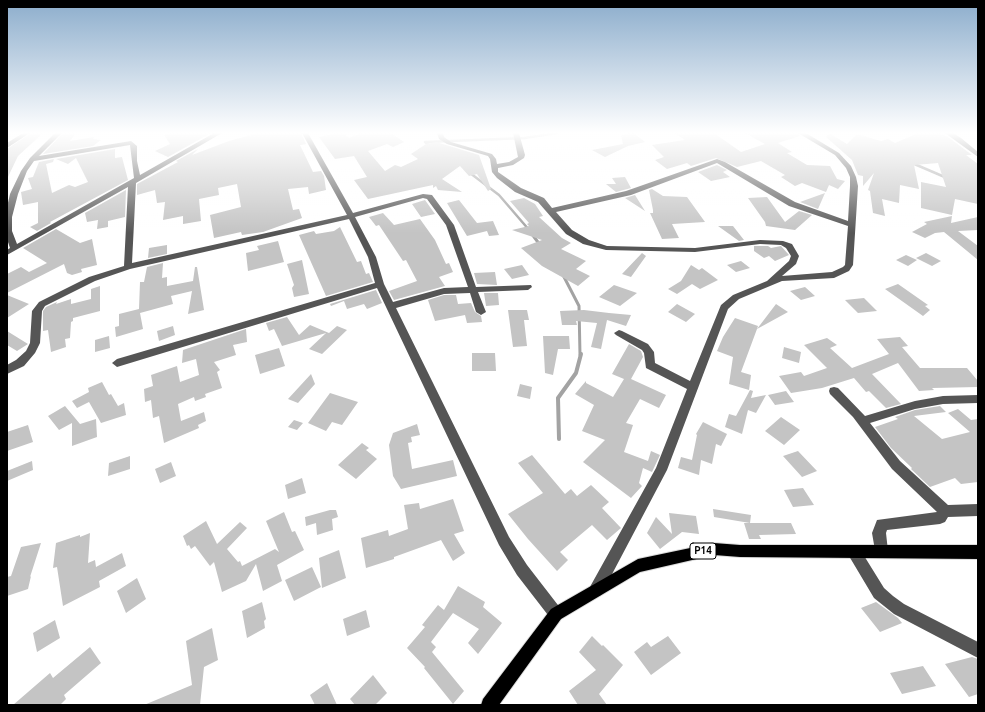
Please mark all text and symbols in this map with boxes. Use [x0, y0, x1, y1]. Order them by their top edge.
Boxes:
road number: P14 [690, 543, 716, 559]

